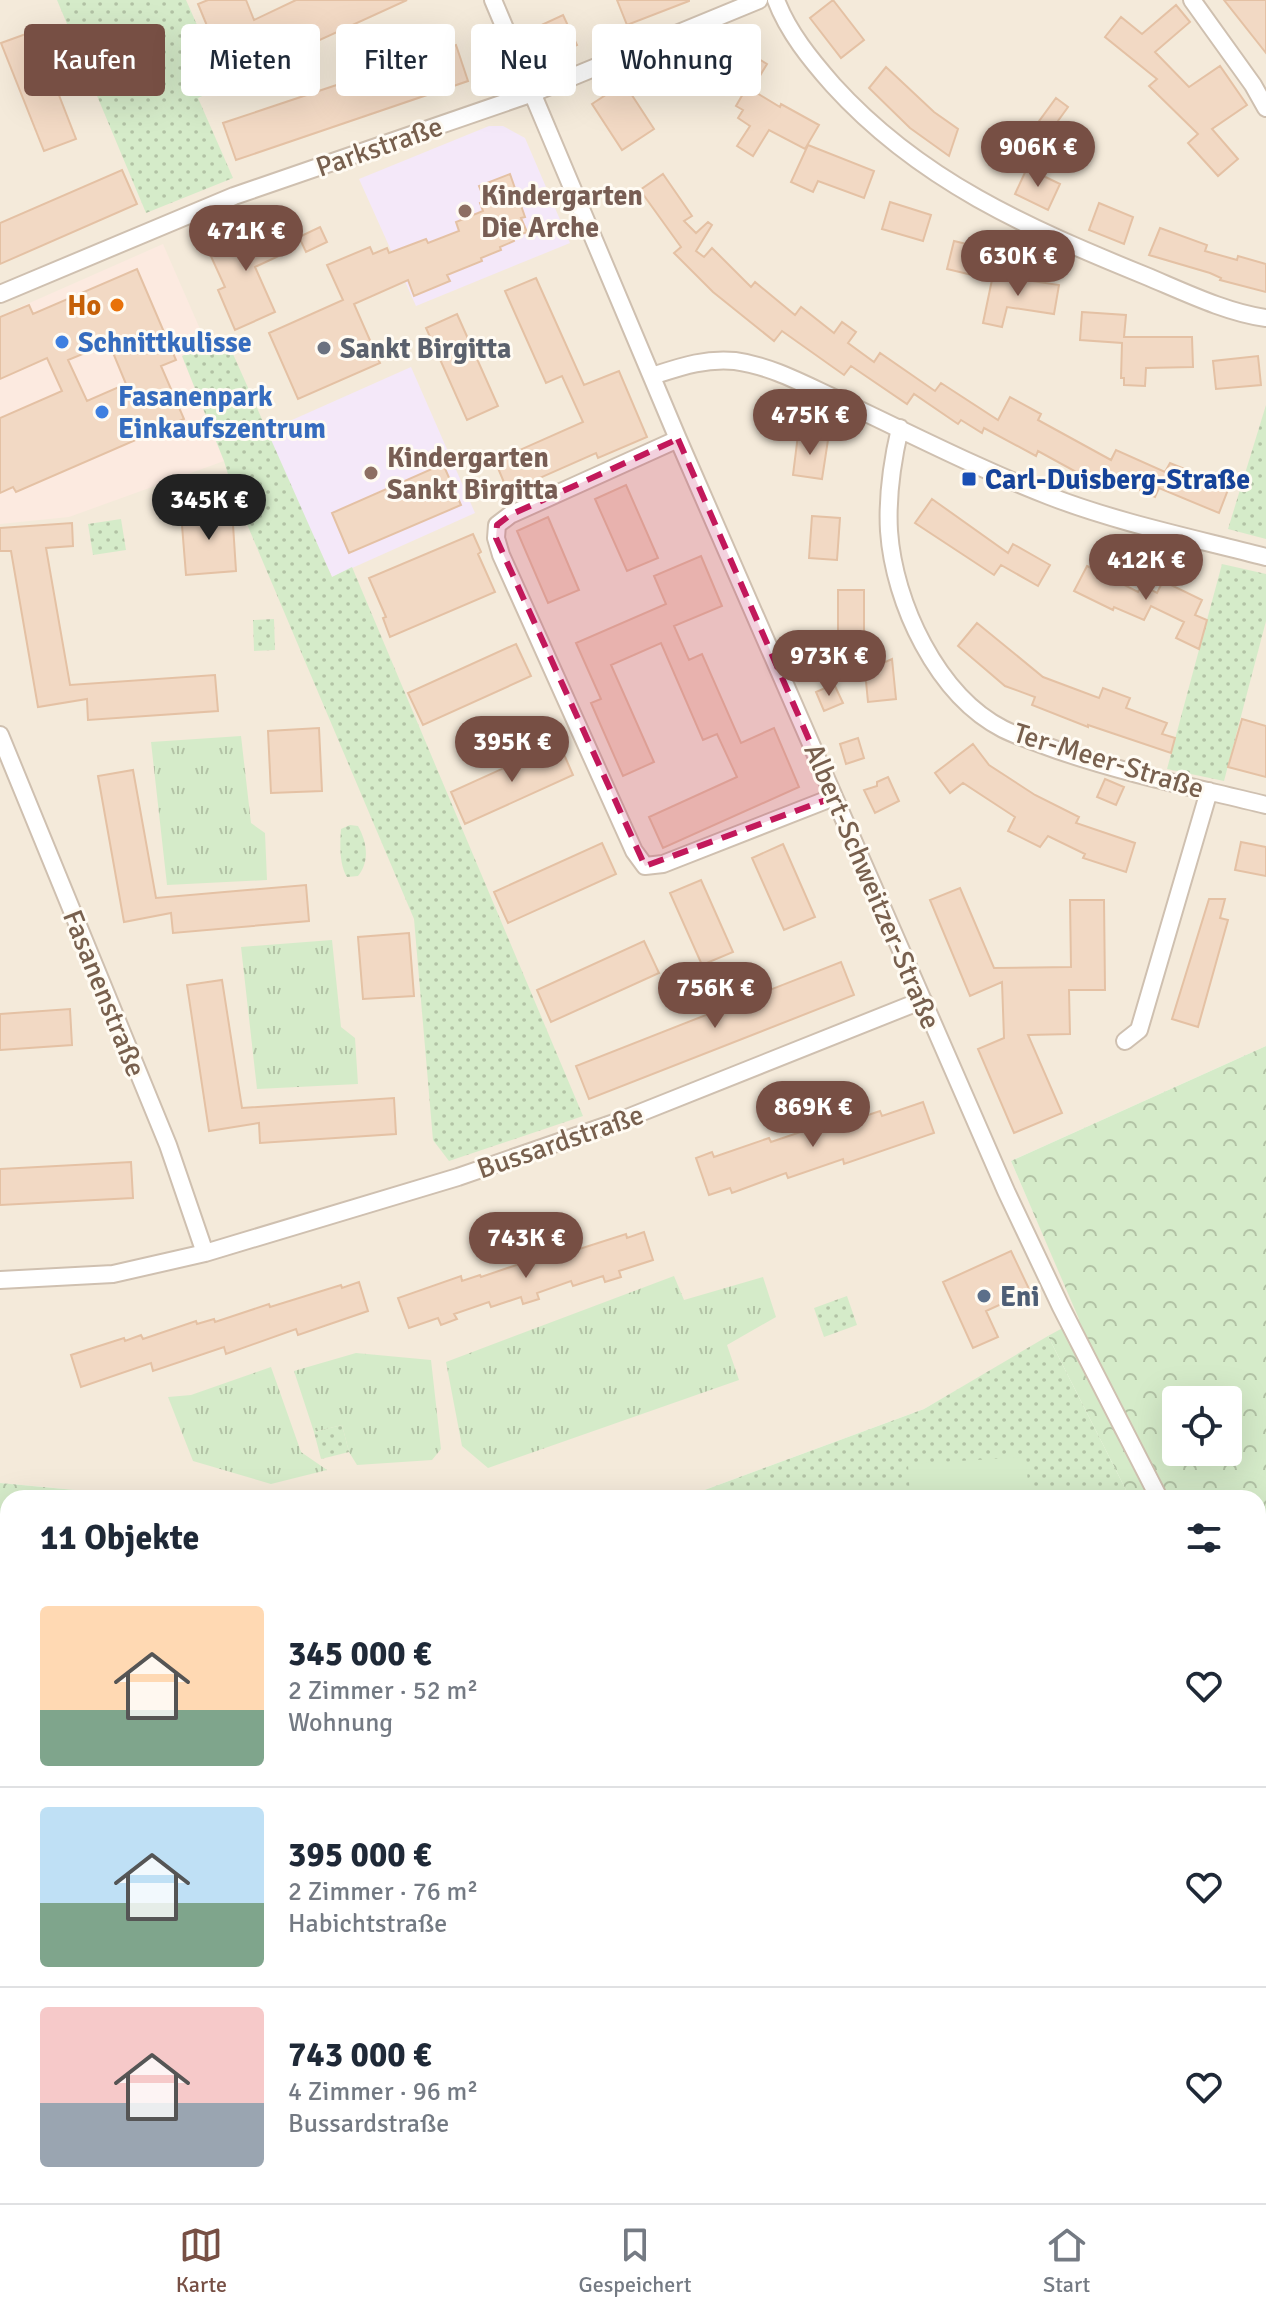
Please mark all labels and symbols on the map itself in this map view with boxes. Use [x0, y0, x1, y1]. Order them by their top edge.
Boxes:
street label: Parkstraße [312, 109, 447, 184]
pin: 906K € [973, 121, 1103, 189]
place label: Kindergarten Die Arche [481, 179, 643, 245]
marker: Kindergarten Die Arche [456, 202, 474, 220]
pin: 471K € [181, 205, 311, 273]
pin: 630K € [953, 230, 1083, 298]
place label: Ho [67, 289, 101, 323]
marker: Ho [108, 296, 126, 314]
place label: Schnittkulisse [78, 326, 252, 360]
place label: Sankt Birgitta [340, 332, 511, 366]
marker: Schnittkulisse [53, 333, 71, 351]
marker: Sankt Birgitta [315, 339, 333, 357]
place label: Fasanenpark Einkaufszentrum [118, 380, 326, 446]
pin: 475K € [745, 389, 875, 457]
marker: Fasanenpark Einkaufszentrum [93, 403, 111, 421]
place label: Kindergarten Sankt Birgitta [387, 441, 558, 507]
place label: Carl-Duisberg-Straße [985, 463, 1250, 497]
marker: Kindergarten Sankt Birgitta [362, 464, 380, 482]
marker: Carl-Duisberg-Straße [960, 470, 978, 488]
pin: 345K € [144, 474, 274, 542]
pin: 412K € [1081, 534, 1211, 602]
pin: 973K € [764, 630, 894, 698]
pin: 395K € [447, 716, 577, 784]
street label: Ter-Meer-Straße [1009, 716, 1208, 806]
street label: Albert-Schweitzer-Straße [796, 739, 948, 1034]
street label: Fasanenstraße [55, 905, 153, 1082]
pin: 756K € [650, 962, 780, 1030]
pin: 869K € [748, 1081, 878, 1149]
street label: Bussardstraße [473, 1098, 648, 1186]
pin: 743K € [461, 1212, 591, 1280]
place label: Eni [1000, 1280, 1040, 1314]
marker: Eni [975, 1287, 993, 1305]

